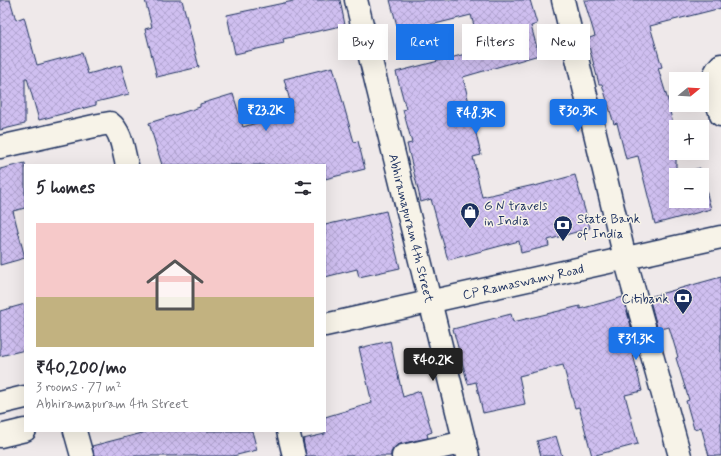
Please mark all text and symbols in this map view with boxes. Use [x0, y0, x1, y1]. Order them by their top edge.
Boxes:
chip: Buy [338, 24, 388, 60]
chip: Rent [396, 24, 454, 60]
chip: Filters [462, 24, 529, 60]
chip: New [537, 24, 590, 60]
north arrow [669, 72, 709, 112]
map controls [669, 72, 709, 208]
pin: ₹23.2K [233, 98, 299, 132]
pin: ₹30.3K [545, 99, 611, 133]
pin: ₹48.3K [443, 101, 509, 135]
text: ₹23.2K [247, 102, 285, 119]
text: ₹30.3K [559, 103, 597, 120]
text: ₹48.3K [456, 105, 496, 122]
button: + [669, 120, 709, 160]
street label: Abhiramapuram 4th Street [384, 152, 437, 305]
button: − [669, 168, 709, 208]
text: 5 homes [36, 177, 95, 199]
icon: filters [292, 177, 314, 199]
place label: G N travels in India [484, 198, 548, 230]
shop icon: G N travels in India [459, 201, 481, 229]
place label: State Bank of India [577, 211, 641, 243]
bank icon: State Bank of India [552, 214, 574, 242]
icon: home [139, 249, 211, 321]
street label: CP Ramaswamy Road [461, 261, 586, 304]
bank icon: Citibank [672, 287, 694, 315]
place label: Citibank [622, 291, 670, 308]
pin: ₹31.3K [603, 327, 669, 361]
text: ₹31.3K [618, 331, 654, 348]
pin: ₹40.2K [400, 348, 466, 382]
text: ₹40.2K [413, 352, 453, 369]
text: ₹40,200/mo [36, 357, 127, 379]
text: 3 rooms · 77 m² [36, 379, 122, 396]
text: Abhiramapuram 4th Street [36, 396, 189, 413]

